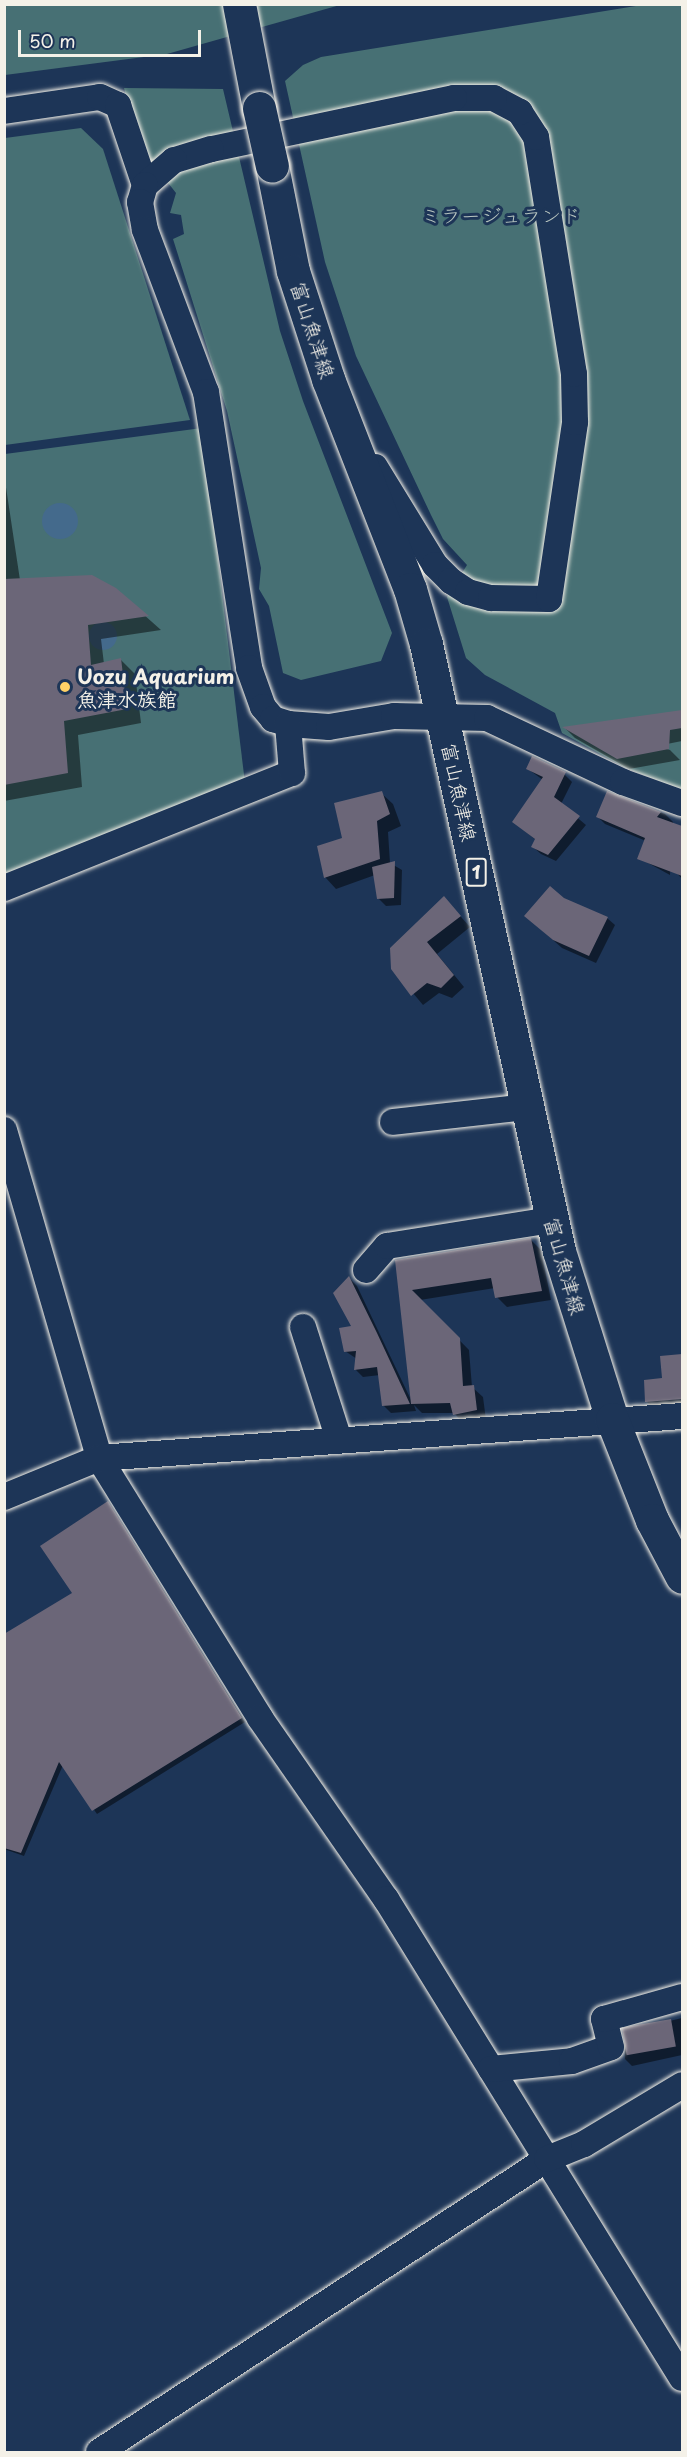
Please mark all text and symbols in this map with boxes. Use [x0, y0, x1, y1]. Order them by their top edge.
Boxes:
scale bar [21, 18, 204, 56]
text: 50 m [29, 27, 76, 54]
park label: ミラージュランド [421, 203, 581, 227]
street label: 富山魚津線 [286, 279, 340, 381]
place label: Uozu Aquarium 魚津水族館 [77, 664, 235, 711]
marker: Uozu Aquarium 魚津水族館 [58, 680, 72, 694]
street label: 富山魚津線 [437, 741, 481, 843]
road number: 1 [466, 857, 486, 887]
street label: 富山魚津線 [540, 1215, 590, 1317]

